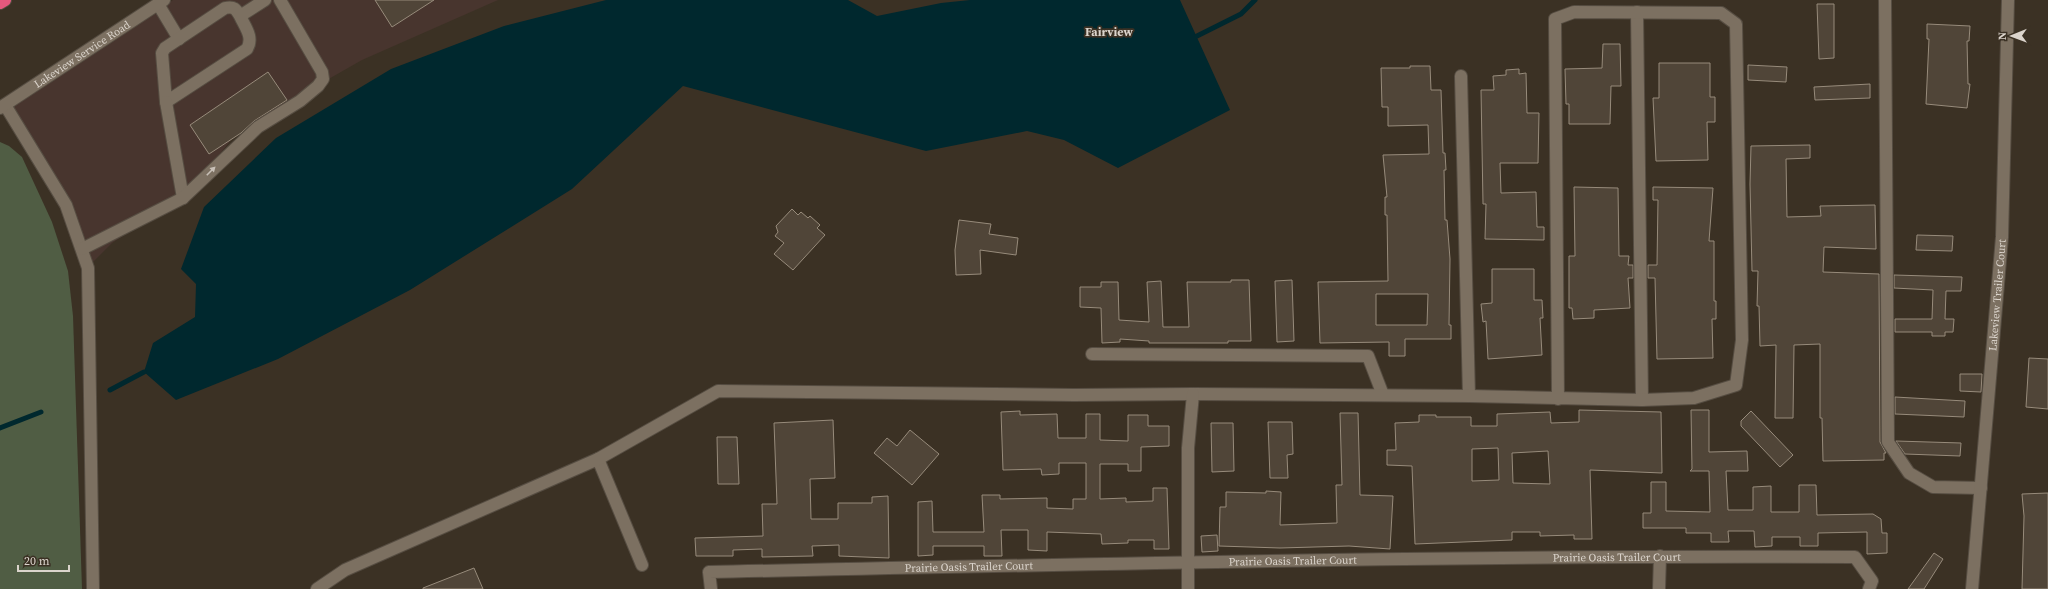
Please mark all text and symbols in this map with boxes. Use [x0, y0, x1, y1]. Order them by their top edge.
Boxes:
north arrow [1992, 16, 2032, 56]
street label: Lakeview Service Road [31, 17, 133, 91]
district label: Fairview [1085, 24, 1134, 40]
text: N [1995, 32, 2010, 40]
one-way arrow [206, 166, 216, 176]
street label: Lakeview Trailer Court [1985, 238, 2009, 352]
scale bar [18, 547, 69, 573]
street label: Prairie Oasis Trailer Court [1553, 549, 1681, 565]
street label: Prairie Oasis Trailer Court [1229, 552, 1357, 569]
text: 20 m [24, 553, 50, 569]
street label: Prairie Oasis Trailer Court [905, 558, 1033, 575]

